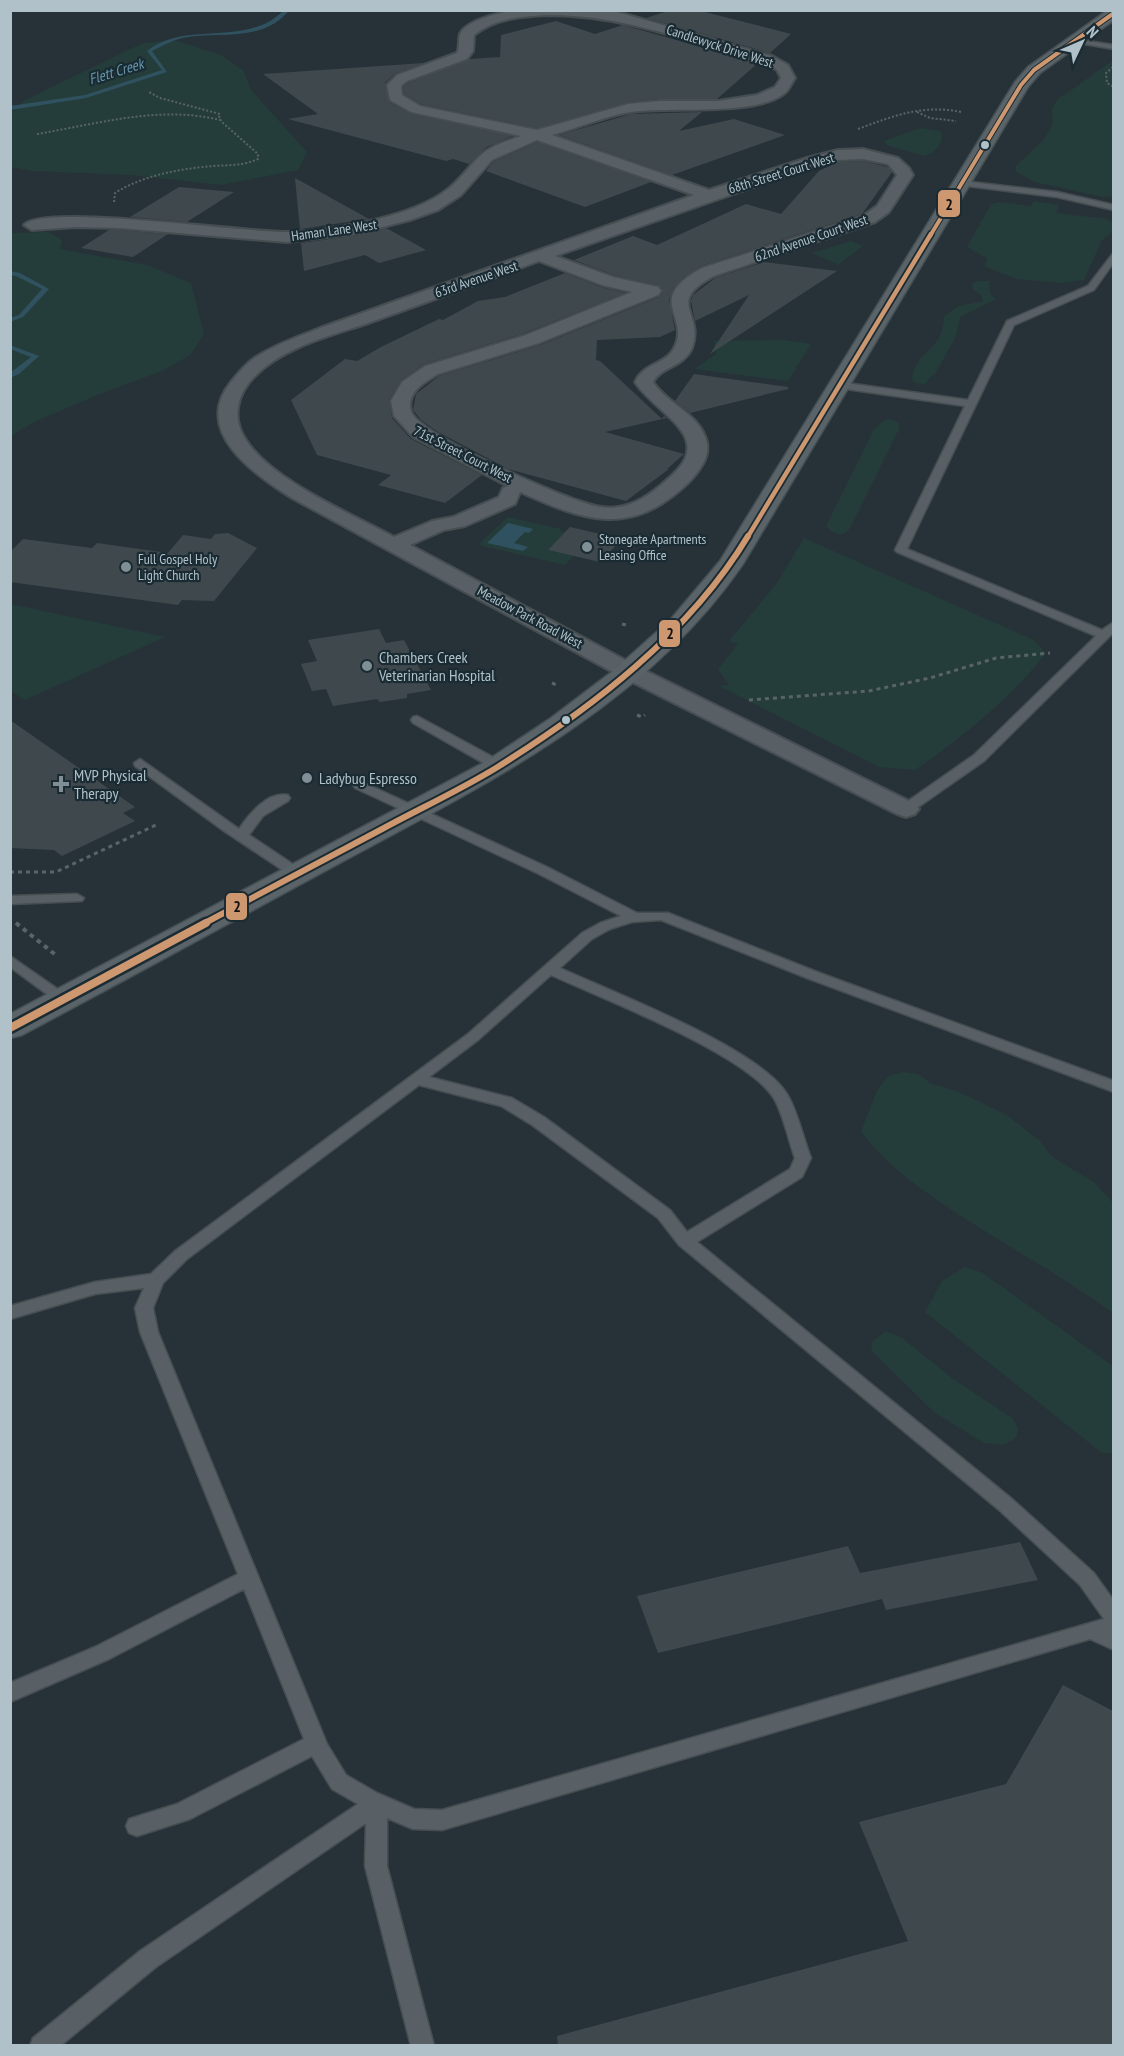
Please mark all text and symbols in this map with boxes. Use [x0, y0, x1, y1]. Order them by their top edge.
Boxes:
north arrow [1052, 12, 1112, 72]
street label: Candlewyck Drive West [664, 20, 776, 72]
text: N [1083, 22, 1103, 42]
water label: Flett Creek [86, 53, 148, 88]
unlabelled marker [979, 139, 991, 151]
street label: 68th Street Court West [726, 148, 836, 198]
line badge: 2 [937, 189, 961, 218]
text: 2 [945, 194, 953, 214]
street label: 62nd Avenue Court West [752, 210, 870, 266]
street label: Haman Lane West [290, 215, 378, 245]
street label: 63rd Avenue West [432, 256, 520, 302]
street label: 71st Street Court West [411, 421, 515, 487]
place label: Stonegate Apartments Leasing Office [599, 530, 707, 564]
marker: Stonegate Apartments Leasing Office [580, 540, 594, 554]
place label: Full Gospel Holy Light Church [138, 550, 218, 584]
marker: Full Gospel Holy Light Church [119, 560, 133, 574]
street label: Meadow Park Road West [474, 582, 586, 652]
line badge: 2 [658, 619, 681, 648]
text: 2 [666, 623, 674, 643]
place label: Chambers Creek Veterinarian Hospital [378, 647, 495, 685]
marker: Chambers Creek Veterinarian Hospital [360, 659, 374, 673]
unlabelled marker [560, 714, 572, 726]
place label: MVP Physical Therapy [74, 765, 147, 803]
place label: Ladybug Espresso [319, 768, 417, 788]
marker: Ladybug Espresso [300, 771, 314, 785]
marker: MVP Physical Therapy [52, 775, 70, 793]
line badge: 2 [225, 892, 248, 921]
text: 2 [233, 896, 241, 916]

